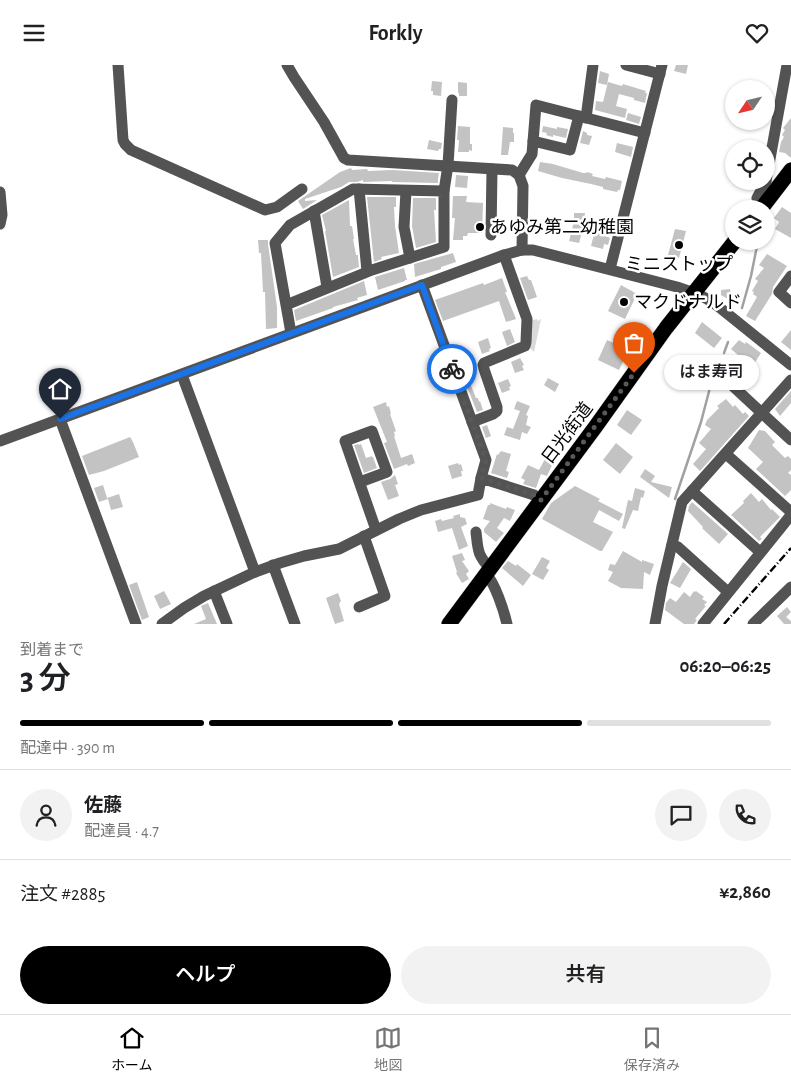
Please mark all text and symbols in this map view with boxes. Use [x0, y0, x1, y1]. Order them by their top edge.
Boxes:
icon: menu [20, 19, 48, 47]
icon: heart [743, 19, 771, 47]
text: Forkly [368, 22, 423, 44]
north arrow [725, 80, 775, 130]
map controls [725, 80, 775, 250]
button: locate [725, 140, 775, 190]
button: layers [725, 200, 775, 250]
place label: あゆみ第二幼稚園 [490, 217, 634, 237]
marker: あゆみ第二幼稚園 [474, 221, 486, 233]
marker: ミニストップ [673, 239, 685, 251]
place label: ミニストップ [625, 255, 733, 274]
place label: マクドナルド [634, 293, 742, 312]
marker: マクドナルド [618, 296, 630, 308]
pin [613, 322, 655, 373]
icon: bag [620, 329, 648, 357]
courier [427, 344, 477, 394]
icon: bike [438, 355, 466, 383]
callout: はま寿司 [664, 355, 759, 391]
text: はま寿司 [679, 364, 744, 380]
pin [39, 368, 81, 419]
icon: home [46, 375, 74, 403]
street label: 日光街道 [537, 398, 597, 468]
text: 到着まで [20, 642, 84, 658]
text: 06:20–06:25 [679, 657, 771, 676]
text: 3 分 [20, 663, 71, 695]
text: 配達中 · 390 m [20, 740, 115, 756]
button: person [20, 789, 72, 841]
button: chat [655, 789, 707, 841]
button: phone [719, 789, 771, 841]
text: 佐藤 [84, 796, 122, 815]
text: 配達員 · 4.7 [84, 823, 159, 839]
text: ¥2,860 [719, 883, 771, 902]
text: 注文 #2885 [20, 885, 106, 904]
button: ヘルプ [20, 946, 391, 1004]
button: 共有 [401, 946, 771, 1004]
tab: ホーム [111, 1024, 152, 1075]
tab: 地図 [374, 1024, 402, 1075]
tab: 保存済み [624, 1024, 680, 1075]

